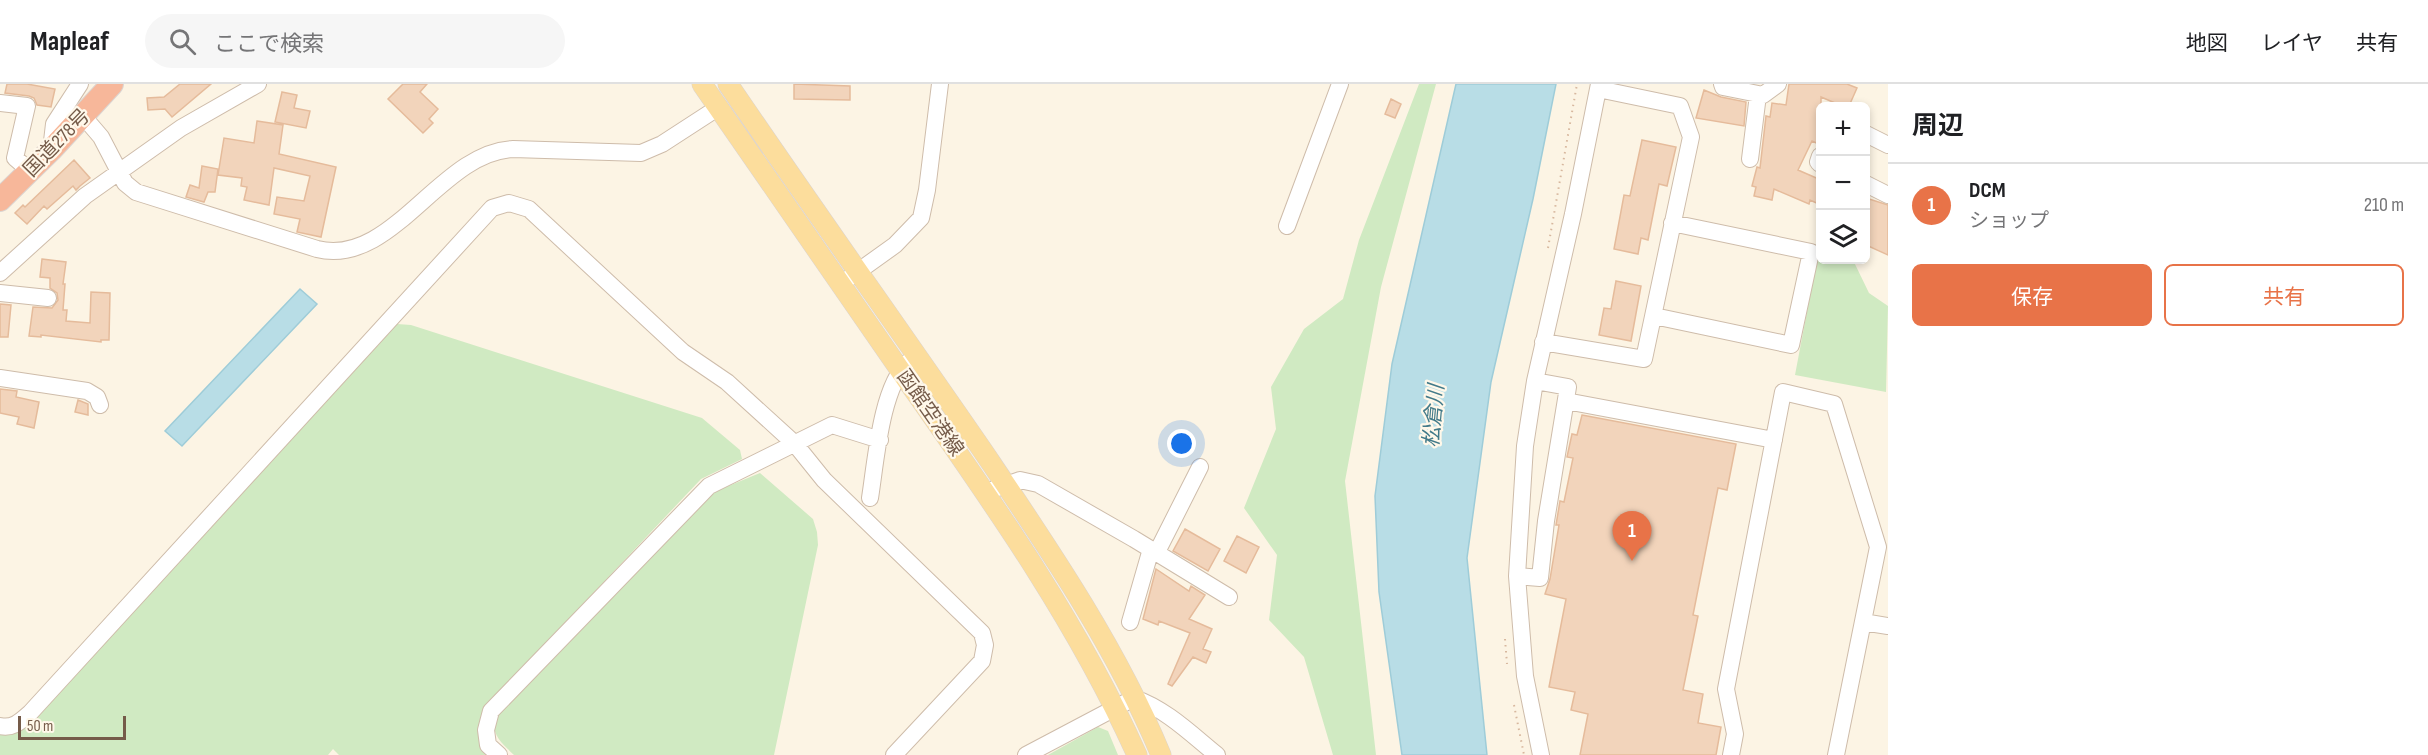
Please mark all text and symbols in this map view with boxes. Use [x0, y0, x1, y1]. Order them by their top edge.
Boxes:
search box [145, 14, 565, 68]
text: Mapleaf [30, 25, 109, 58]
icon: search [166, 25, 199, 58]
text: ここで検索 [214, 31, 324, 58]
text: 地図 [2186, 31, 2228, 56]
text: レイヤ [2261, 31, 2323, 56]
text: 共有 [2356, 31, 2398, 56]
map controls [1816, 102, 1870, 264]
button: + [1816, 102, 1870, 156]
street label: 国道278号 [19, 104, 95, 182]
text: 周辺 [1912, 111, 1964, 142]
button: − [1816, 156, 1870, 210]
text: DCM [1969, 177, 2006, 204]
text: 1 [1928, 193, 1935, 217]
text: 210 m [2364, 193, 2404, 217]
text: ショップ [1969, 209, 2049, 233]
button: layers [1816, 210, 1870, 264]
button: 保存 [1912, 264, 2152, 326]
button: 共有 [2164, 264, 2404, 326]
street label: 函館空港線 [891, 365, 969, 461]
water label: 松倉川 [1419, 382, 1449, 448]
your location [1167, 429, 1196, 458]
pin: 1 [1612, 512, 1652, 561]
scale bar [18, 713, 126, 740]
text: 50 m [27, 717, 53, 736]

